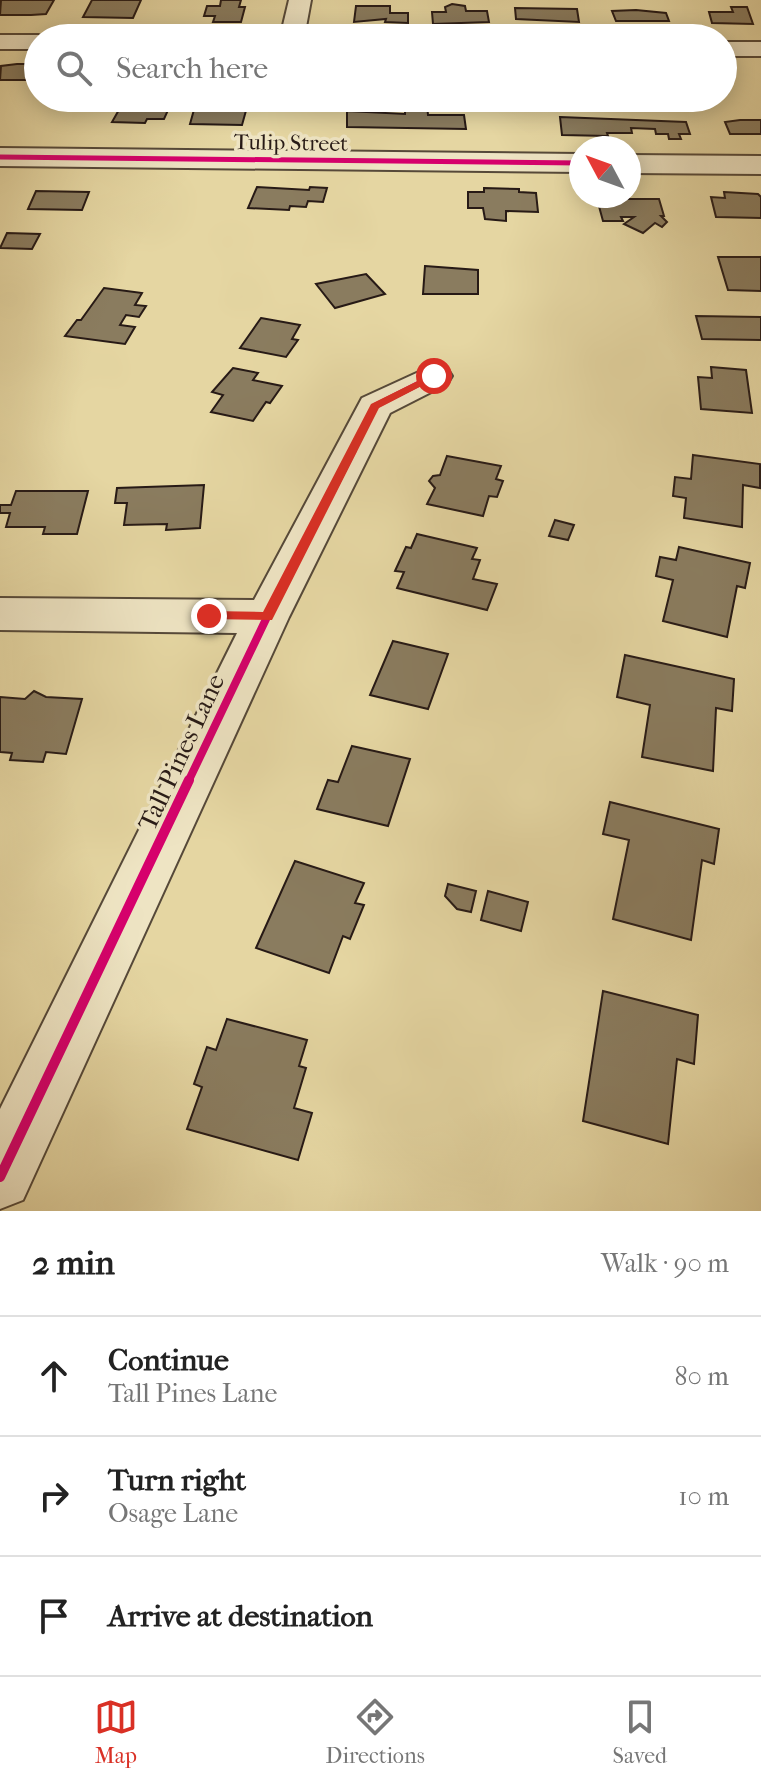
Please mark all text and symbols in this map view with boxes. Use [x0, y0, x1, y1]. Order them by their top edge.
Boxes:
search box [24, 24, 737, 112]
icon: search [52, 46, 96, 90]
text: Search here [116, 51, 268, 86]
street label: Tulip Street [234, 129, 348, 157]
north arrow [569, 136, 641, 208]
route start [416, 358, 452, 394]
route end [191, 598, 227, 634]
street label: Tall Pines Lane [132, 669, 231, 835]
text: 2 min [32, 1243, 115, 1283]
text: Walk · 90 m [601, 1248, 729, 1279]
text: Continue [108, 1343, 229, 1378]
icon: ahead [32, 1354, 76, 1398]
text: 80 m [674, 1361, 729, 1392]
text: Tall Pines Lane [108, 1378, 277, 1409]
text: Turn right [108, 1463, 246, 1498]
icon: right [32, 1474, 76, 1518]
text: 10 m [678, 1481, 729, 1512]
text: Osage Lane [108, 1498, 238, 1529]
icon: arrive [32, 1594, 76, 1638]
text: Arrive at destination [108, 1599, 373, 1634]
tab: Map [94, 1695, 138, 1769]
tab: Directions [326, 1695, 425, 1769]
tab: Saved [613, 1695, 667, 1769]

